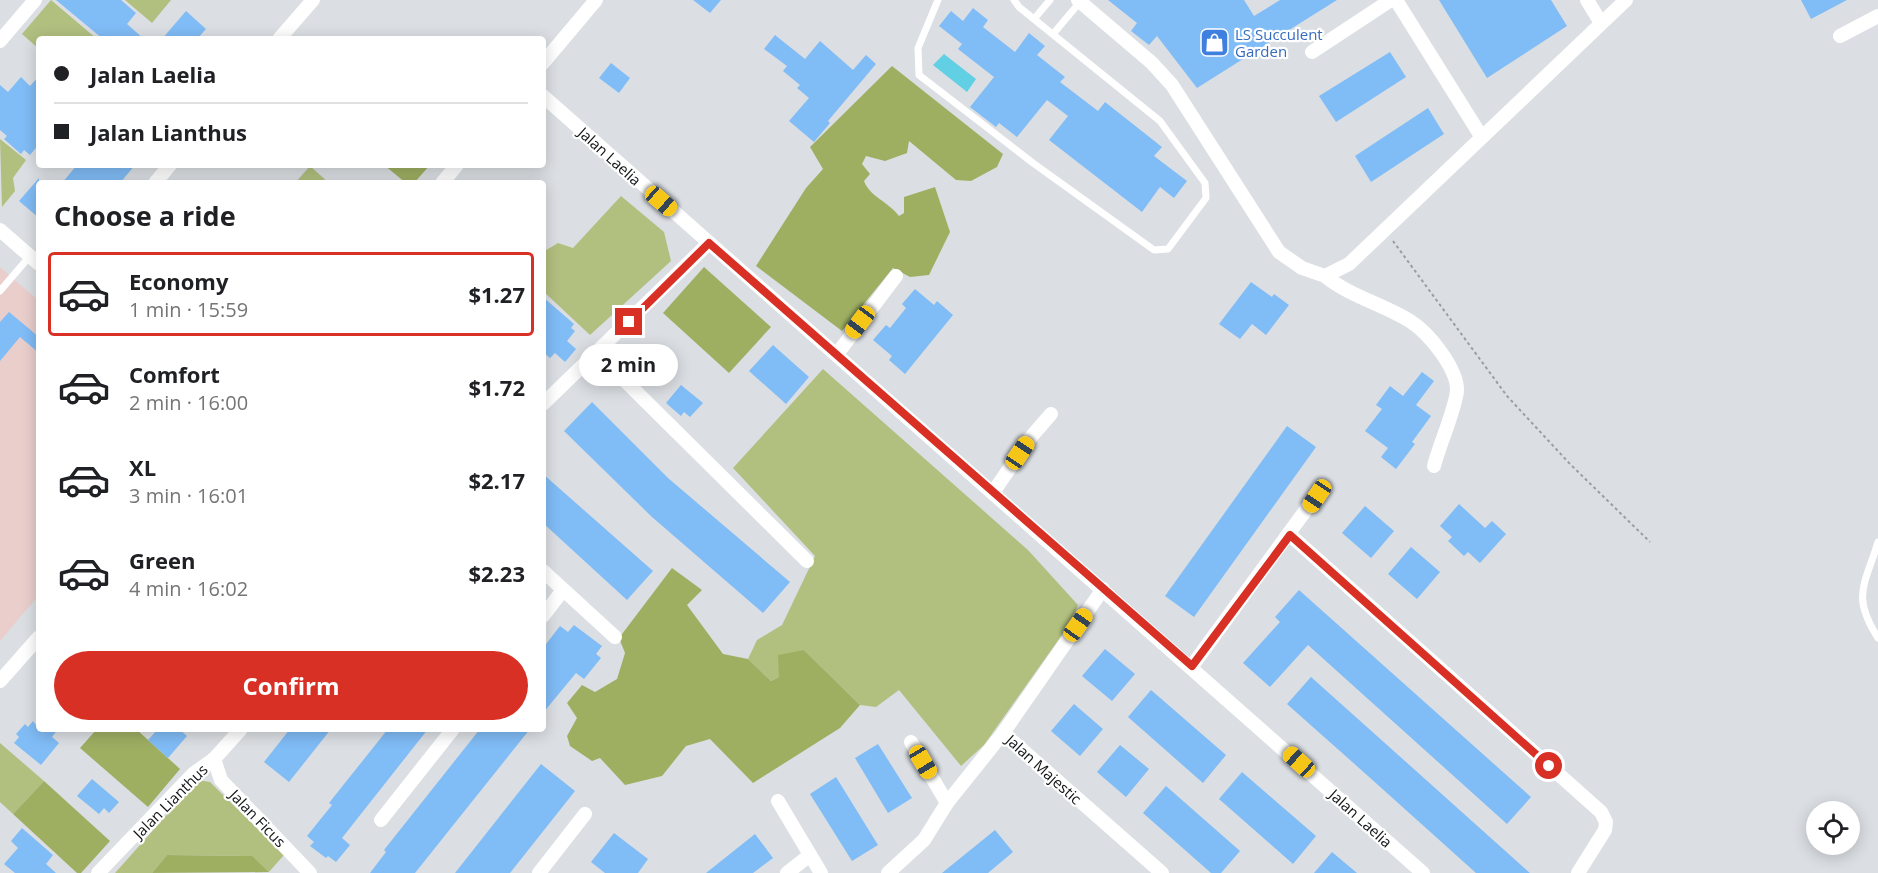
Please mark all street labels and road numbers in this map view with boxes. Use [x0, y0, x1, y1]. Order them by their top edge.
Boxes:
street label: Jalan Laelia [573, 121, 646, 190]
street label: Jalan Majestic [1000, 728, 1086, 808]
street label: Jalan Lianthus [127, 759, 212, 844]
street label: Jalan Ficus [224, 783, 290, 851]
street label: Jalan Laelia [1324, 783, 1397, 852]

